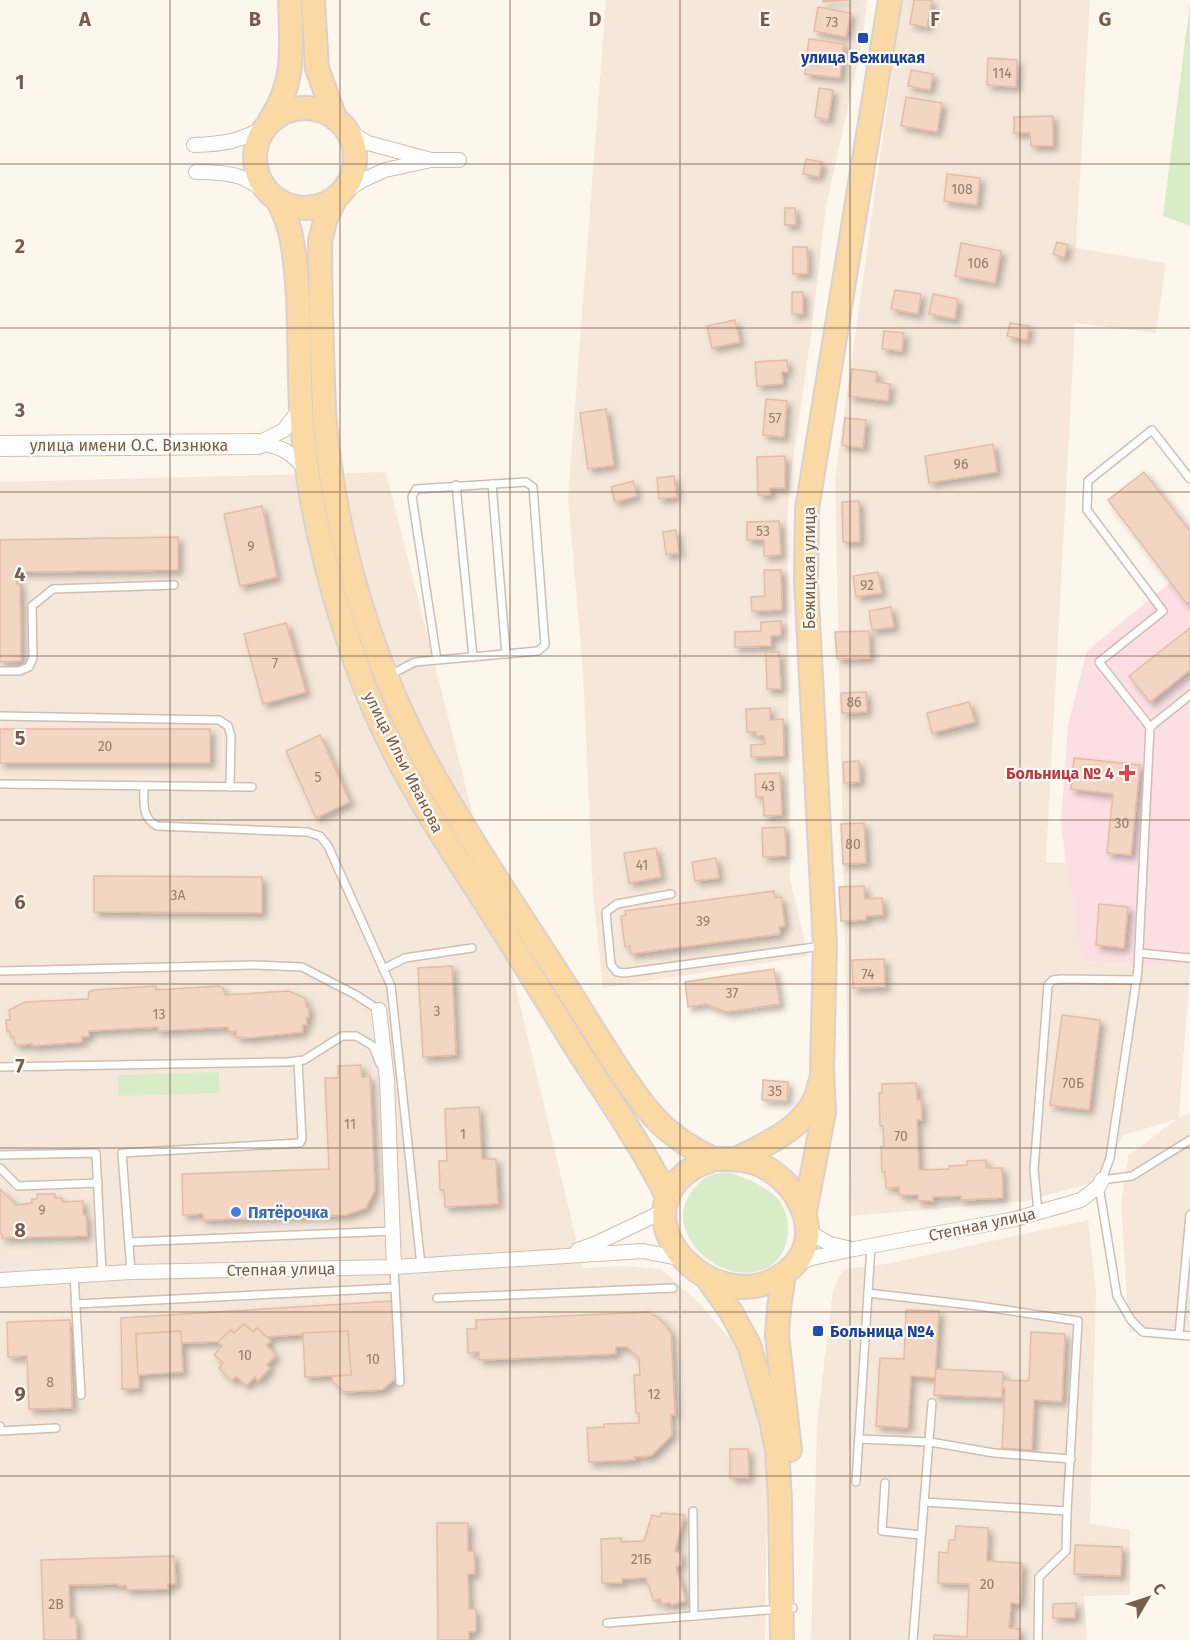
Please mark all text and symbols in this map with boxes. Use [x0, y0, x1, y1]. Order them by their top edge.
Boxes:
text: A [78, 7, 92, 31]
text: B [249, 7, 261, 31]
text: C [419, 7, 431, 31]
text: D [588, 7, 602, 31]
text: E [760, 7, 770, 31]
text: F [930, 7, 940, 31]
text: G [1099, 7, 1111, 31]
house number: 73 [825, 14, 839, 31]
marker: улица Бежицкая [856, 31, 870, 45]
place label: улица Бежицкая [800, 48, 925, 67]
house number: 114 [992, 65, 1012, 82]
text: 1 [15, 70, 25, 94]
house number: 108 [951, 181, 973, 198]
text: 2 [15, 234, 25, 258]
house number: 106 [967, 255, 989, 272]
text: 3 [14, 398, 25, 422]
house number: 57 [769, 410, 781, 427]
street label: улица имени О.С. Визнюка [30, 436, 228, 455]
house number: 96 [954, 456, 968, 473]
street label: Бежицкая улица [800, 507, 819, 629]
house number: 53 [756, 523, 770, 540]
house number: 9 [247, 538, 255, 555]
text: 4 [14, 562, 26, 586]
house number: 92 [860, 577, 874, 594]
house number: 7 [272, 655, 278, 672]
street label: улица Ильи Иванова [360, 688, 447, 836]
house number: 86 [846, 694, 862, 711]
text: 5 [15, 726, 26, 750]
house number: 20 [98, 738, 113, 755]
place label: Больница № 4 [1006, 764, 1114, 783]
marker: Больница № 4 [1118, 764, 1136, 782]
house number: 5 [314, 769, 322, 786]
house number: 43 [761, 778, 775, 795]
house number: 30 [1115, 815, 1130, 832]
house number: 80 [845, 836, 861, 853]
house number: 41 [636, 857, 648, 874]
house number: 3А [170, 887, 186, 904]
text: 6 [14, 890, 26, 914]
house number: 39 [696, 913, 710, 930]
house number: 74 [861, 966, 875, 983]
house number: 37 [725, 985, 739, 1002]
house number: 3 [434, 1003, 441, 1020]
house number: 13 [152, 1006, 166, 1023]
text: 7 [15, 1054, 25, 1078]
house number: 70Б [1062, 1075, 1084, 1092]
house number: 35 [768, 1083, 782, 1100]
house number: 11 [344, 1116, 356, 1133]
house number: 1 [460, 1126, 466, 1143]
house number: 70 [894, 1128, 908, 1145]
house number: 9 [38, 1202, 46, 1219]
place label: Пятёрочка [248, 1203, 329, 1222]
street label: Степная улица [927, 1204, 1037, 1245]
marker: Пятёрочка [229, 1205, 243, 1219]
text: 8 [14, 1218, 26, 1242]
street label: Степная улица [226, 1259, 336, 1280]
place label: Больница №4 [830, 1322, 934, 1341]
marker: Больница №4 [811, 1324, 825, 1338]
house number: 10 [238, 1347, 252, 1364]
house number: 10 [366, 1351, 380, 1368]
house number: 8 [46, 1374, 54, 1391]
text: 9 [14, 1382, 26, 1406]
house number: 12 [648, 1386, 661, 1403]
house number: 21Б [631, 1551, 651, 1568]
north arrow [1118, 1568, 1178, 1628]
house number: 20 [980, 1576, 995, 1593]
text: С [1149, 1579, 1170, 1599]
house number: 2В [48, 1596, 64, 1613]

